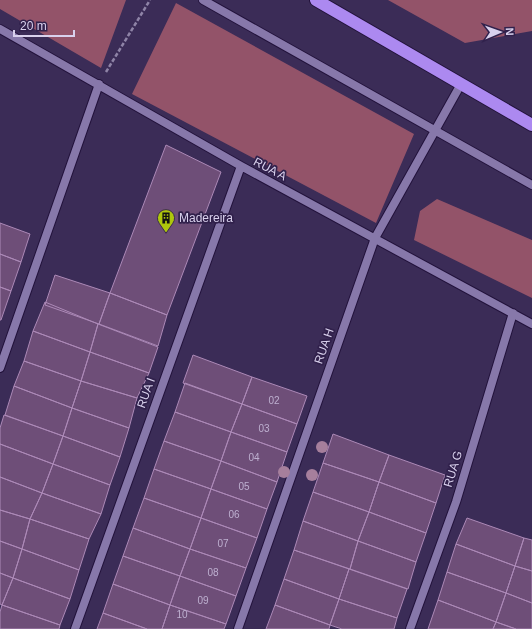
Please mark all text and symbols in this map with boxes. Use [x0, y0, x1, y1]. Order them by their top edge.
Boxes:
scale bar [14, 12, 74, 38]
north arrow [480, 12, 520, 52]
text: 20 m [20, 19, 47, 33]
text: N [504, 27, 516, 36]
street label: RUA A [251, 155, 289, 183]
building icon: Madereira [156, 208, 176, 233]
place label: Madereira [179, 211, 233, 225]
street label: RUA H [311, 326, 337, 366]
street label: RUA I [134, 376, 158, 410]
house number: 02 [268, 395, 280, 406]
house number: 03 [258, 423, 270, 434]
street label: RUA G [441, 449, 465, 489]
house number: 04 [248, 452, 260, 463]
house number: 05 [238, 481, 250, 492]
house number: 06 [228, 509, 240, 520]
house number: 07 [217, 538, 229, 549]
house number: 08 [207, 567, 219, 578]
house number: 09 [197, 595, 209, 606]
house number: 10 [176, 609, 188, 620]

